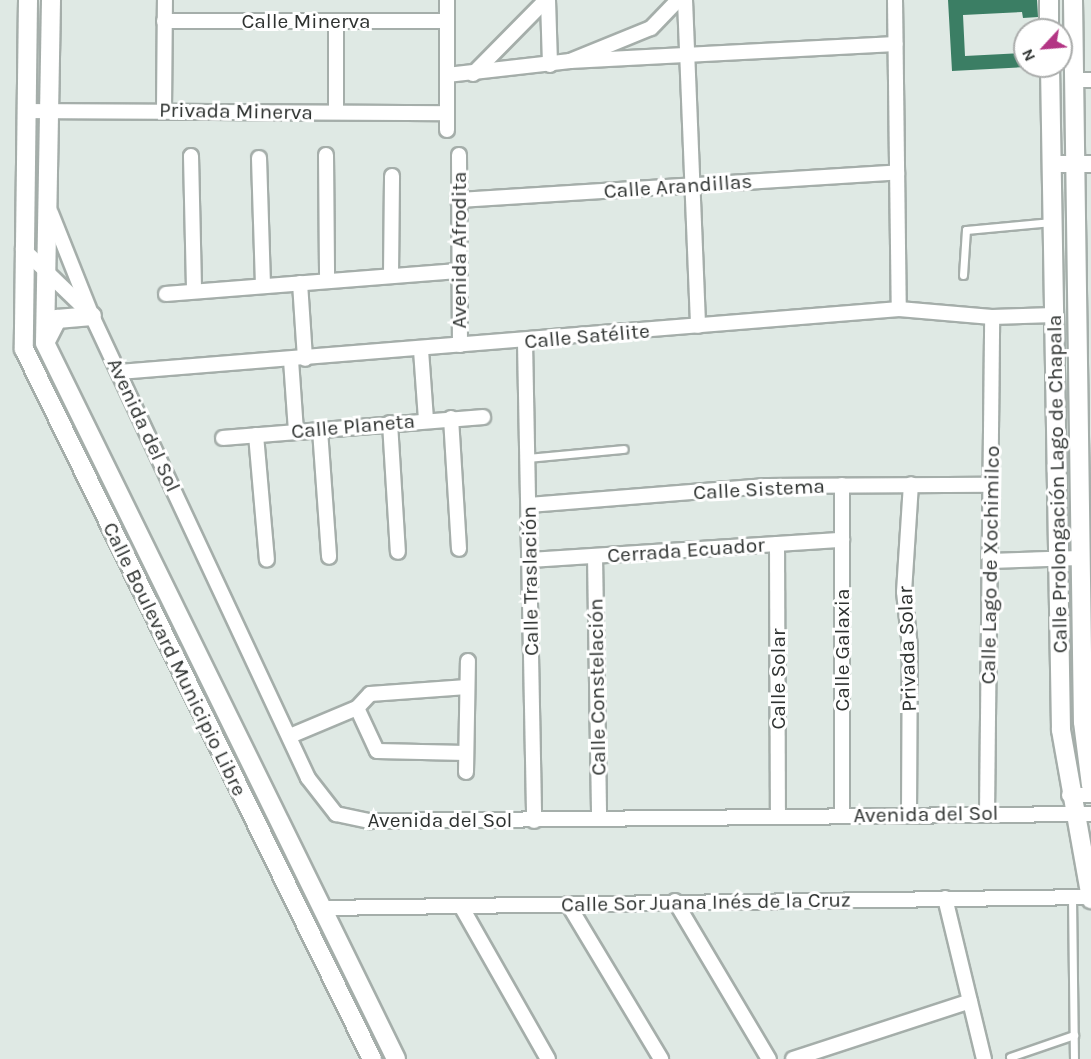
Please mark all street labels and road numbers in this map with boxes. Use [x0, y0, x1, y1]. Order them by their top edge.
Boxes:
street label: Calle Minerva [241, 8, 371, 34]
street label: Privada Minerva [159, 97, 313, 125]
street label: Calle Arandillas [603, 168, 753, 204]
street label: Avenida Afrodita [446, 171, 472, 329]
street label: Calle Prolongación Lago de Chapala [1041, 314, 1073, 654]
street label: Calle Satélite [523, 318, 651, 354]
street label: Avenida del Sol [102, 354, 186, 496]
street label: Calle Planeta [290, 408, 416, 444]
street label: Calle Lago de Xochimilco [975, 445, 1005, 685]
street label: Calle Sistema [693, 473, 825, 505]
street label: Calle Traslación [516, 506, 544, 656]
street label: Calle Boulevard Municipio Libre [98, 518, 252, 800]
street label: Cerrada Ecuador [606, 532, 766, 568]
street label: Privada Solar [892, 586, 922, 712]
street label: Calle Galaxia [829, 588, 855, 712]
street label: Calle Constelación [583, 598, 611, 776]
street label: Calle Solar [765, 628, 791, 730]
street label: Avenida del Sol [853, 800, 999, 828]
street label: Avenida del Sol [367, 807, 513, 833]
street label: Calle Sor Juana Inés de la Cruz [561, 887, 851, 917]

